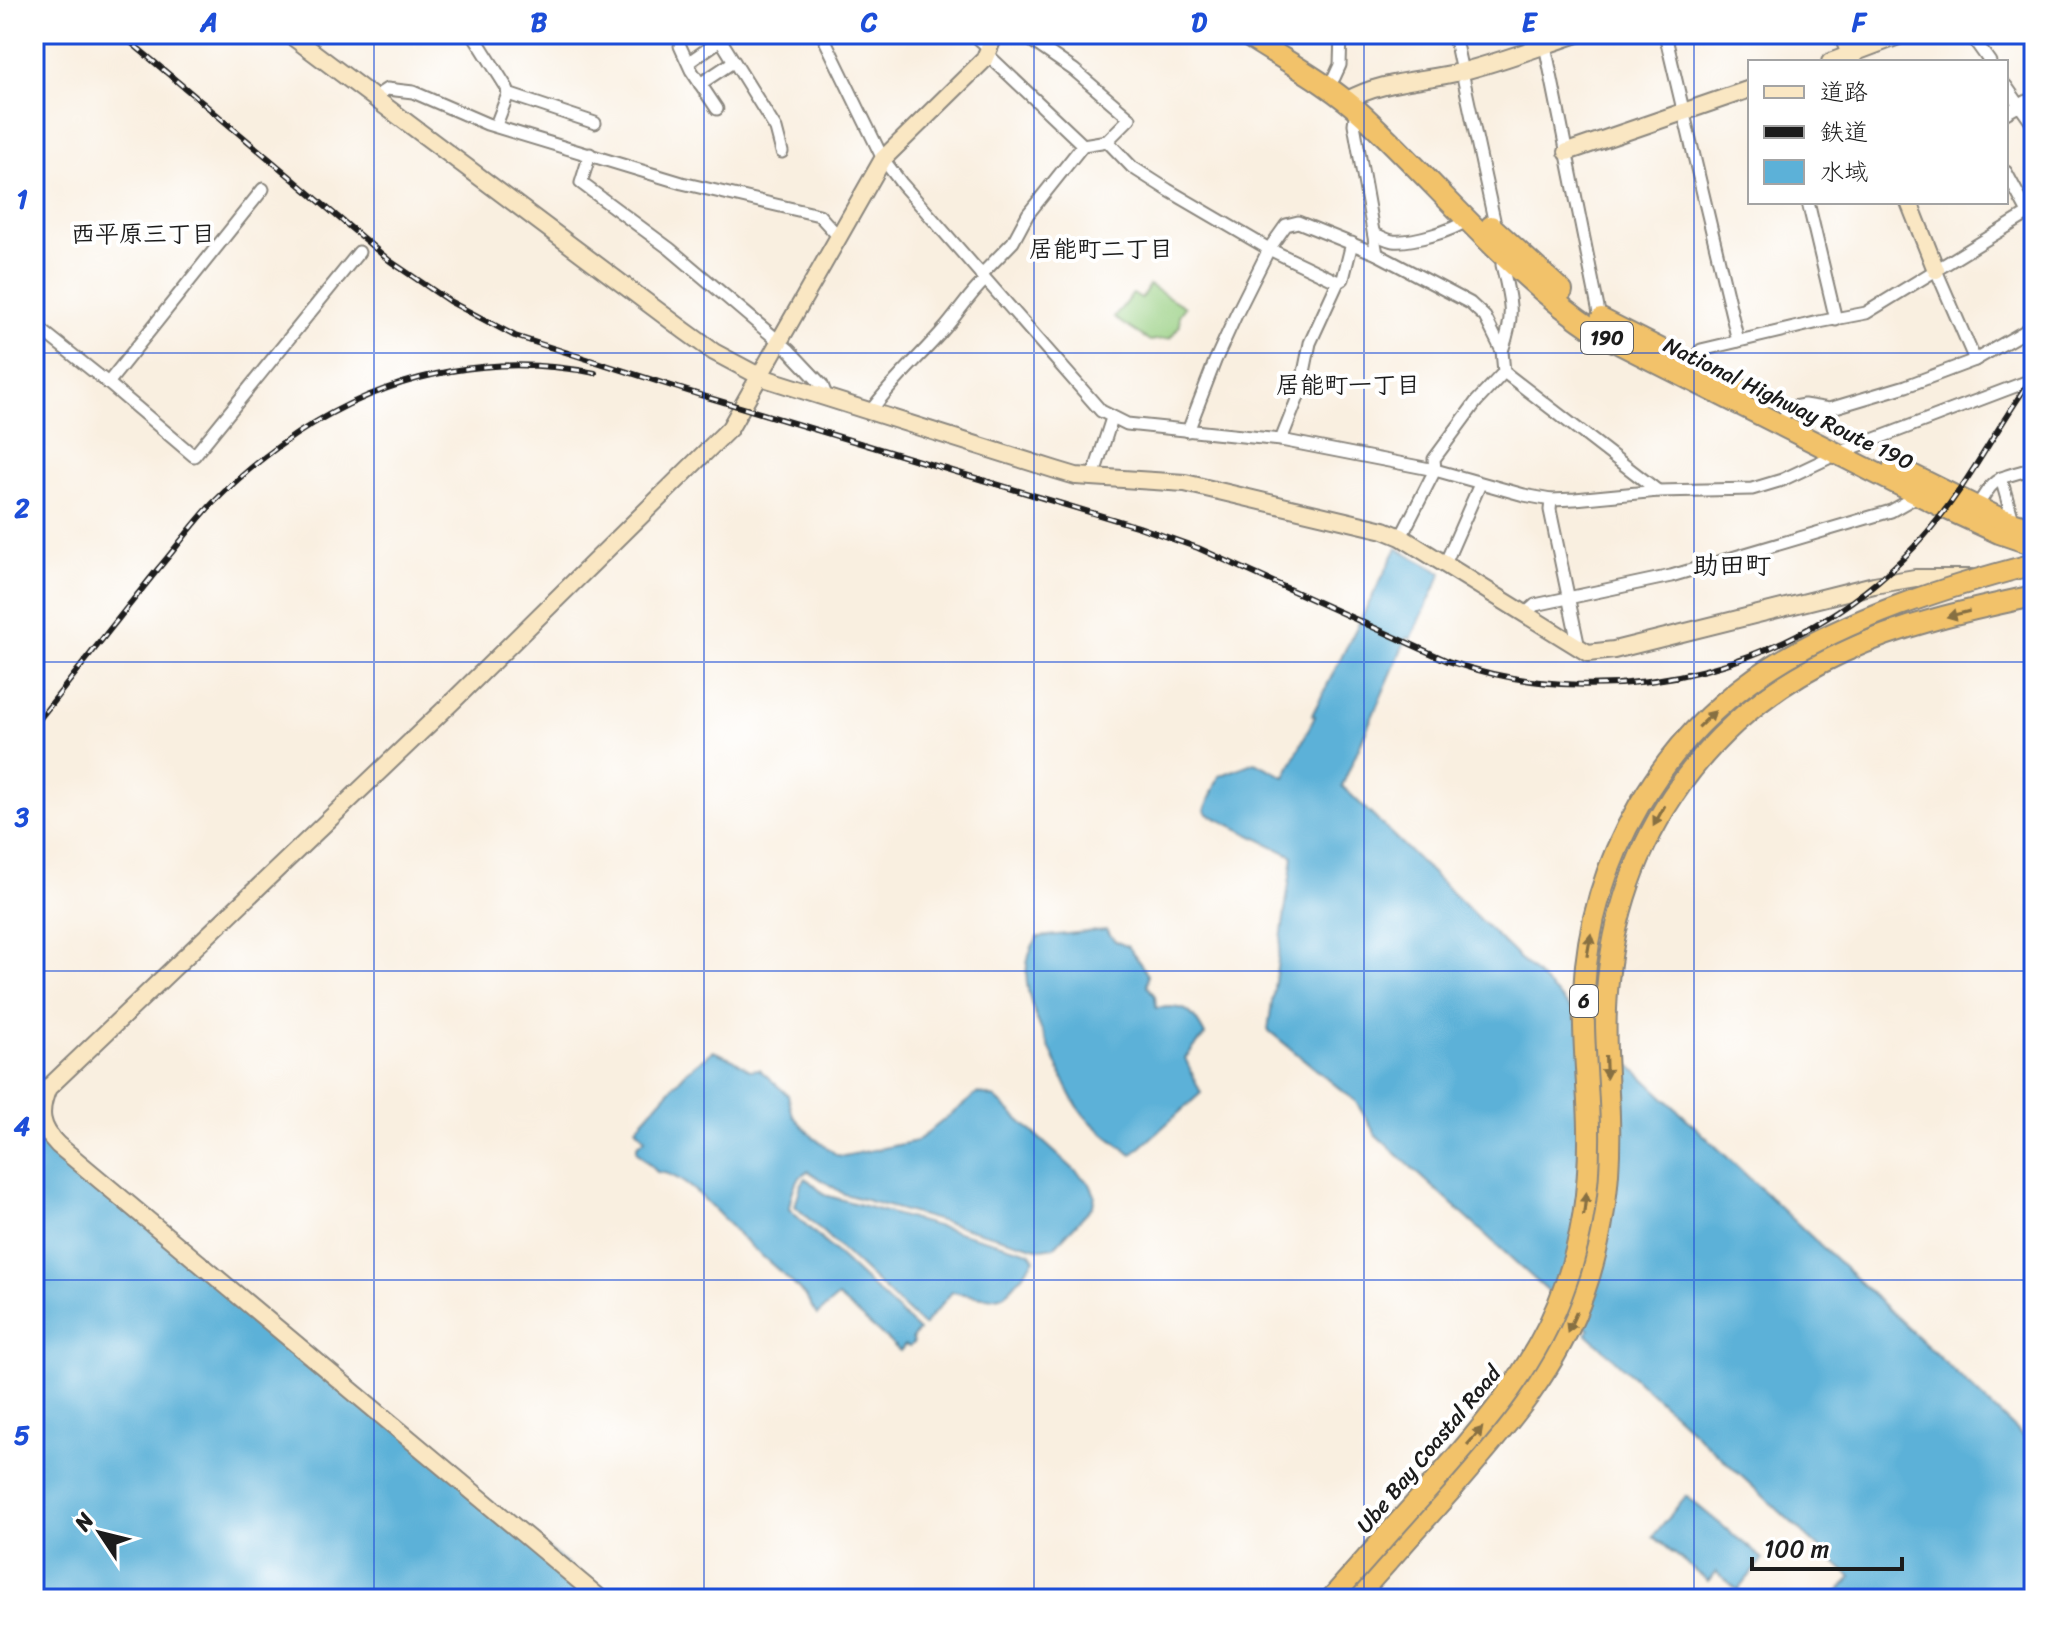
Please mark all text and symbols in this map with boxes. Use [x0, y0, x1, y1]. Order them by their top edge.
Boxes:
text: A [199, 0, 218, 45]
text: B [531, 0, 548, 45]
text: C [860, 0, 878, 45]
text: D [1191, 0, 1207, 45]
text: E [1522, 0, 1539, 45]
text: F [1851, 0, 1868, 45]
legend [1748, 60, 2008, 204]
text: 道路 [1820, 71, 1868, 113]
text: 鉄道 [1820, 111, 1868, 153]
text: 水域 [1820, 151, 1868, 193]
text: 1 [16, 176, 28, 222]
district label: 西平原三丁目 [71, 213, 215, 255]
district label: 居能町二丁目 [1029, 228, 1173, 270]
road number: 190 [1581, 322, 1633, 354]
street label: National Highway Route 190 [1657, 326, 1921, 481]
district label: 居能町一丁目 [1276, 364, 1420, 406]
text: 2 [13, 485, 30, 531]
district label: 助田町 [1693, 542, 1771, 588]
one-way arrow [1945, 608, 1970, 620]
one-way arrow [1697, 710, 1716, 728]
text: 3 [14, 794, 30, 840]
one-way arrow [1652, 805, 1666, 827]
one-way arrow [1584, 932, 1596, 957]
road number: 6 [1570, 985, 1598, 1017]
one-way arrow [1600, 1055, 1613, 1080]
text: 4 [14, 1103, 30, 1149]
one-way arrow [1578, 1192, 1591, 1217]
one-way arrow [1566, 1310, 1579, 1333]
street label: Ube Bay Coastal Road [1346, 1355, 1512, 1542]
text: 5 [14, 1412, 30, 1458]
one-way arrow [1466, 1426, 1483, 1446]
north arrow [60, 1493, 140, 1573]
text: N [63, 1504, 105, 1540]
scale bar [1752, 1521, 1902, 1571]
text: 100 m [1764, 1528, 1829, 1570]

